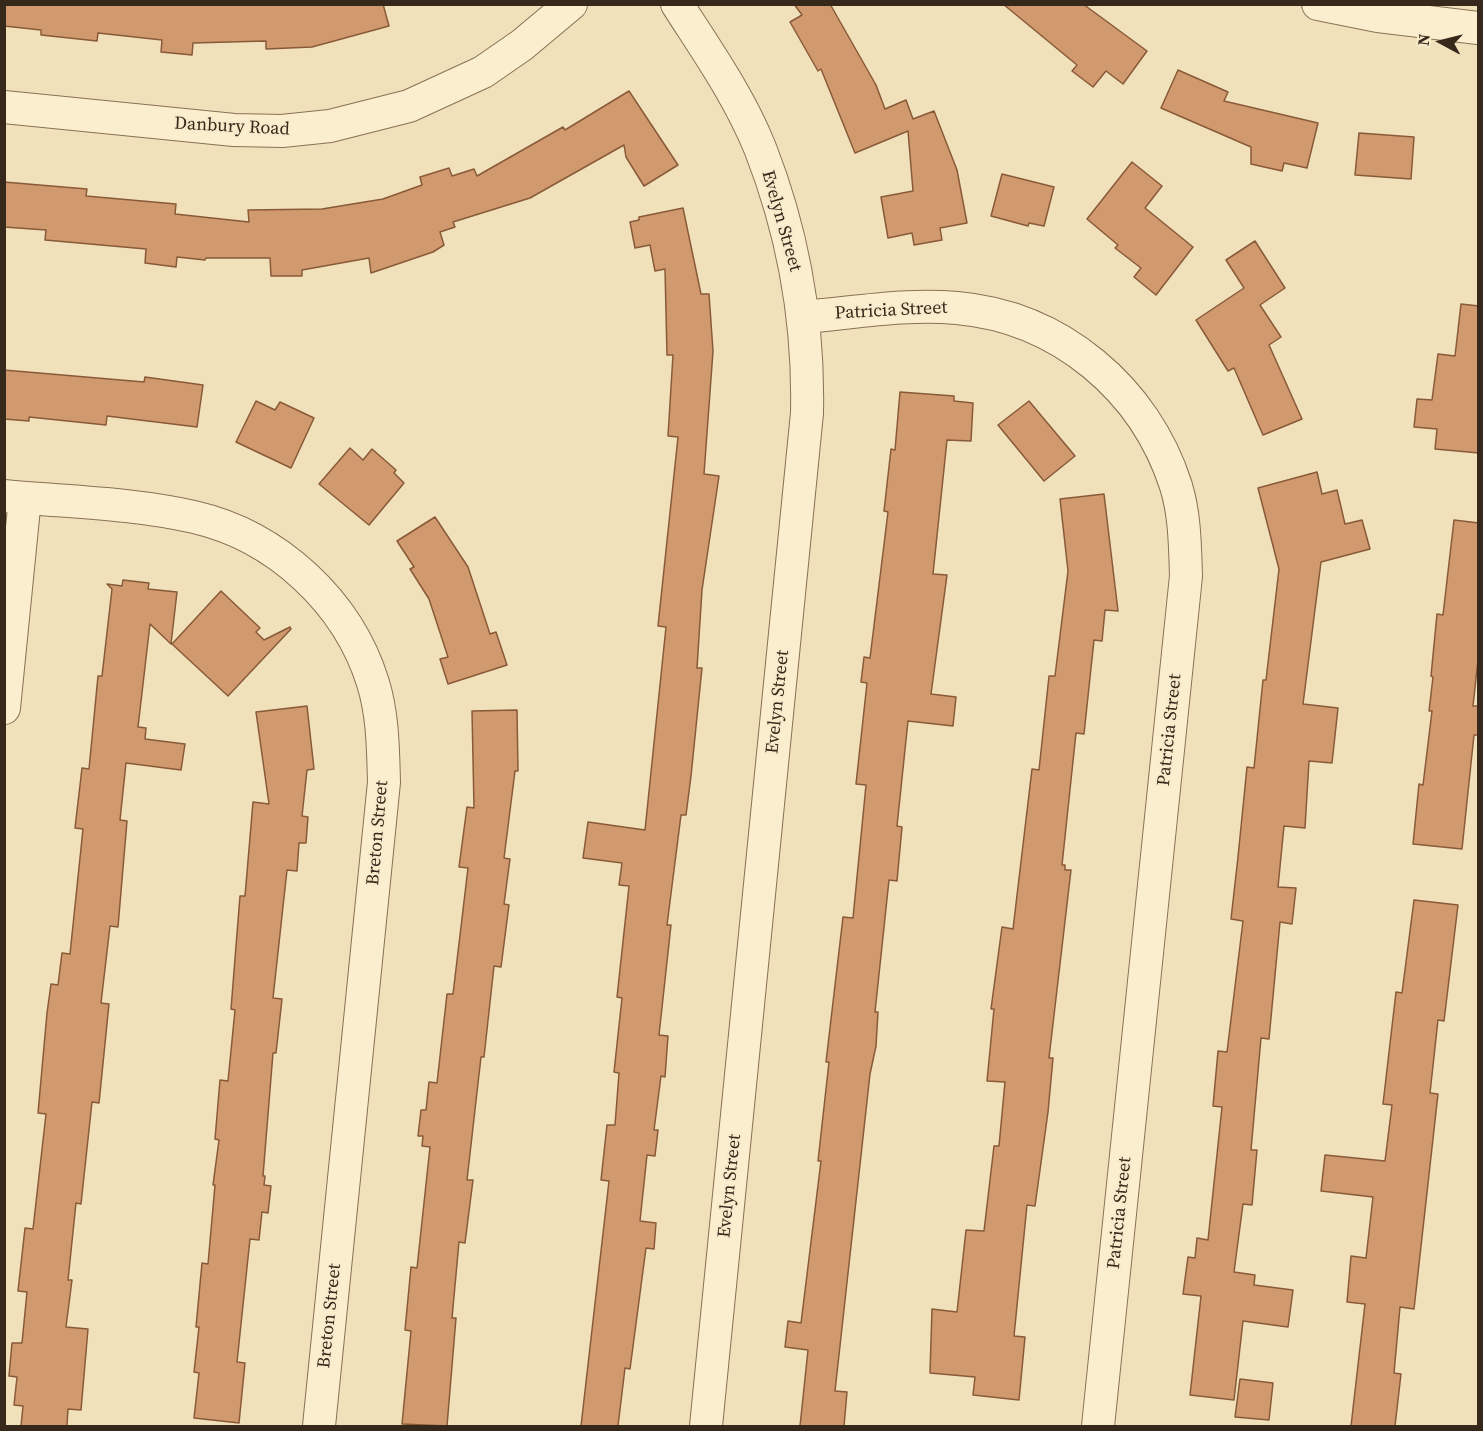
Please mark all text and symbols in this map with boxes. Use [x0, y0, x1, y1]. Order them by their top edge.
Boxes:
north arrow [1411, 12, 1471, 72]
text: N [1412, 33, 1435, 47]
street label: Danbury Road [174, 113, 290, 141]
street label: Evelyn Street [756, 168, 806, 274]
street label: Patricia Street [834, 297, 948, 325]
street label: Evelyn Street [762, 649, 794, 755]
street label: Patricia Street [1153, 673, 1187, 787]
street label: Breton Street [363, 780, 393, 886]
street label: Evelyn Street [714, 1133, 746, 1239]
street label: Patricia Street [1103, 1156, 1137, 1270]
street label: Breton Street [314, 1263, 346, 1369]

